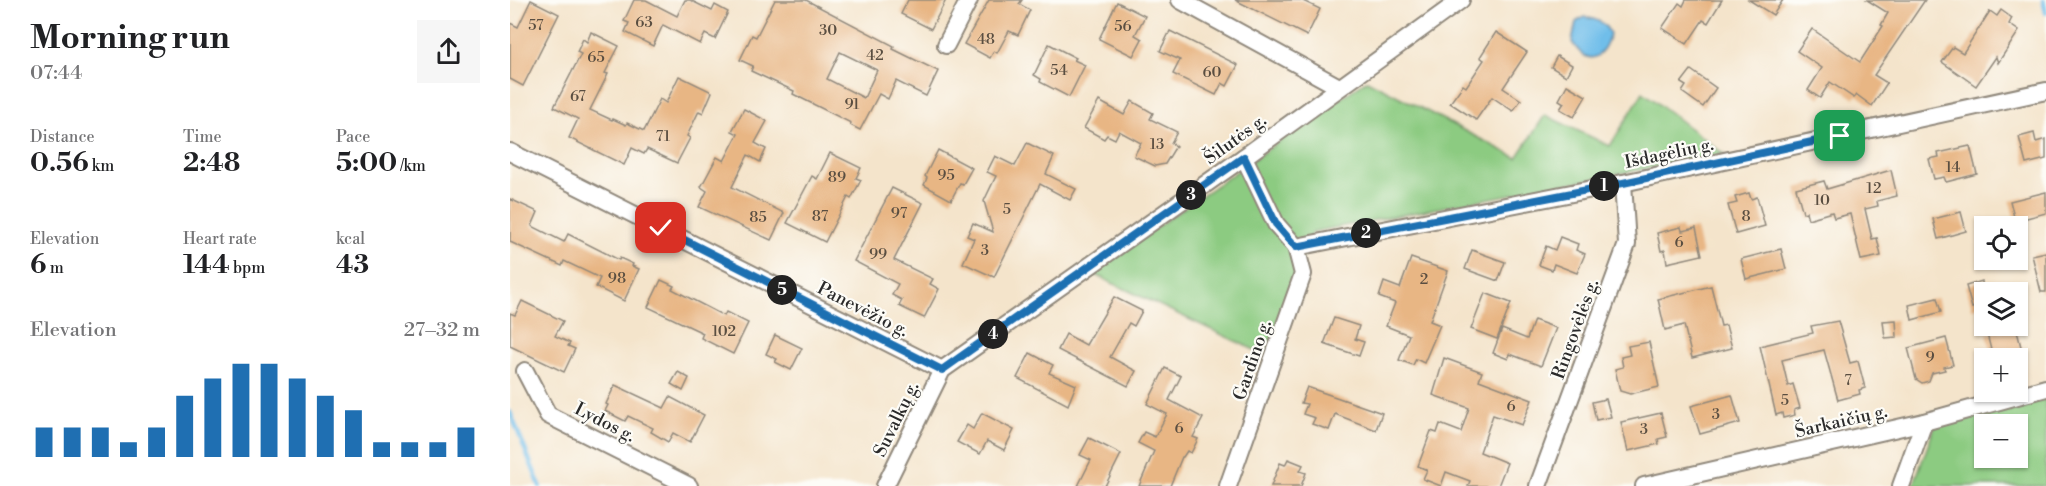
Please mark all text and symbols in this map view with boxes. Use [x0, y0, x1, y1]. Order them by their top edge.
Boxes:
house number: 63 [635, 13, 653, 32]
house number: 57 [528, 16, 544, 35]
house number: 56 [1114, 17, 1132, 36]
text: Morning run [30, 18, 230, 59]
button: share [417, 20, 480, 83]
house number: 30 [819, 21, 837, 40]
house number: 48 [977, 30, 995, 49]
house number: 42 [866, 46, 884, 65]
house number: 65 [587, 48, 605, 67]
text: 07:44 [30, 61, 82, 86]
house number: 54 [1050, 61, 1068, 80]
house number: 60 [1202, 63, 1222, 82]
house number: 67 [570, 87, 586, 106]
house number: 91 [844, 95, 860, 114]
street label: Šilutės g. [1199, 109, 1271, 170]
pin [1814, 110, 1865, 161]
icon: arrive [1823, 119, 1856, 152]
text: Distance [30, 127, 95, 147]
text: Time [183, 127, 222, 147]
text: Pace [336, 127, 370, 147]
house number: 71 [656, 127, 671, 146]
street label: Išdagėlių g. [1622, 133, 1716, 174]
house number: 13 [1150, 135, 1164, 154]
text: 0.56 [30, 147, 89, 179]
text: 2:48 [183, 147, 240, 179]
text: 5:00 [336, 147, 397, 179]
text: km [89, 156, 114, 176]
text: /km [397, 156, 426, 176]
house number: 14 [1946, 158, 1960, 177]
house number: 95 [937, 166, 955, 185]
house number: 89 [828, 168, 846, 187]
pin: 1 [1589, 171, 1619, 201]
text: 1 [1600, 176, 1608, 196]
house number: 12 [1866, 179, 1882, 198]
pin: 3 [1176, 180, 1206, 210]
text: 3 [1186, 185, 1196, 205]
house number: 10 [1814, 191, 1830, 210]
house number: 5 [1003, 200, 1011, 219]
pin [635, 202, 686, 253]
house number: 97 [891, 204, 908, 223]
house number: 87 [812, 207, 829, 226]
house number: 8 [1741, 207, 1751, 226]
house number: 85 [749, 208, 767, 227]
icon: check [644, 211, 677, 244]
map controls [1974, 216, 2028, 468]
button: locate [1974, 216, 2028, 270]
pin: 2 [1351, 218, 1381, 248]
text: 2 [1361, 223, 1371, 243]
text: Elevation [30, 229, 99, 249]
text: Heart rate [183, 229, 257, 249]
text: kcal [336, 229, 365, 249]
house number: 6 [1674, 233, 1684, 252]
house number: 3 [981, 241, 989, 260]
house number: 99 [869, 245, 887, 264]
text: 6 [30, 249, 46, 281]
text: 144 [183, 249, 230, 281]
text: 43 [336, 249, 369, 281]
text: m [46, 258, 64, 278]
text: bpm [230, 258, 265, 278]
house number: 98 [608, 269, 626, 288]
house number: 2 [1420, 270, 1428, 289]
pin: 5 [767, 275, 797, 305]
street label: Ringovėlės g. [1547, 276, 1604, 383]
street label: Panevėžio g. [813, 277, 912, 342]
text: 5 [777, 280, 787, 300]
button: layers [1974, 282, 2028, 336]
street label: Gardino g. [1228, 317, 1277, 404]
text: Elevation [30, 318, 117, 343]
text: 27–32 m [404, 318, 480, 343]
pin: 4 [978, 319, 1008, 349]
house number: 102 [712, 322, 736, 341]
text: 4 [988, 324, 998, 344]
house number: 9 [1925, 348, 1935, 367]
button: + [1974, 348, 2028, 402]
house number: 7 [1844, 371, 1852, 390]
street label: Suvalkų g. [868, 378, 925, 461]
house number: 5 [1781, 391, 1789, 410]
street label: Lydos g. [571, 397, 639, 447]
house number: 6 [1506, 397, 1516, 416]
street label: Šarkaičių g. [1793, 400, 1890, 443]
house number: 3 [1712, 405, 1720, 424]
button: − [1974, 414, 2028, 468]
house number: 6 [1174, 419, 1184, 438]
house number: 3 [1640, 420, 1648, 439]

